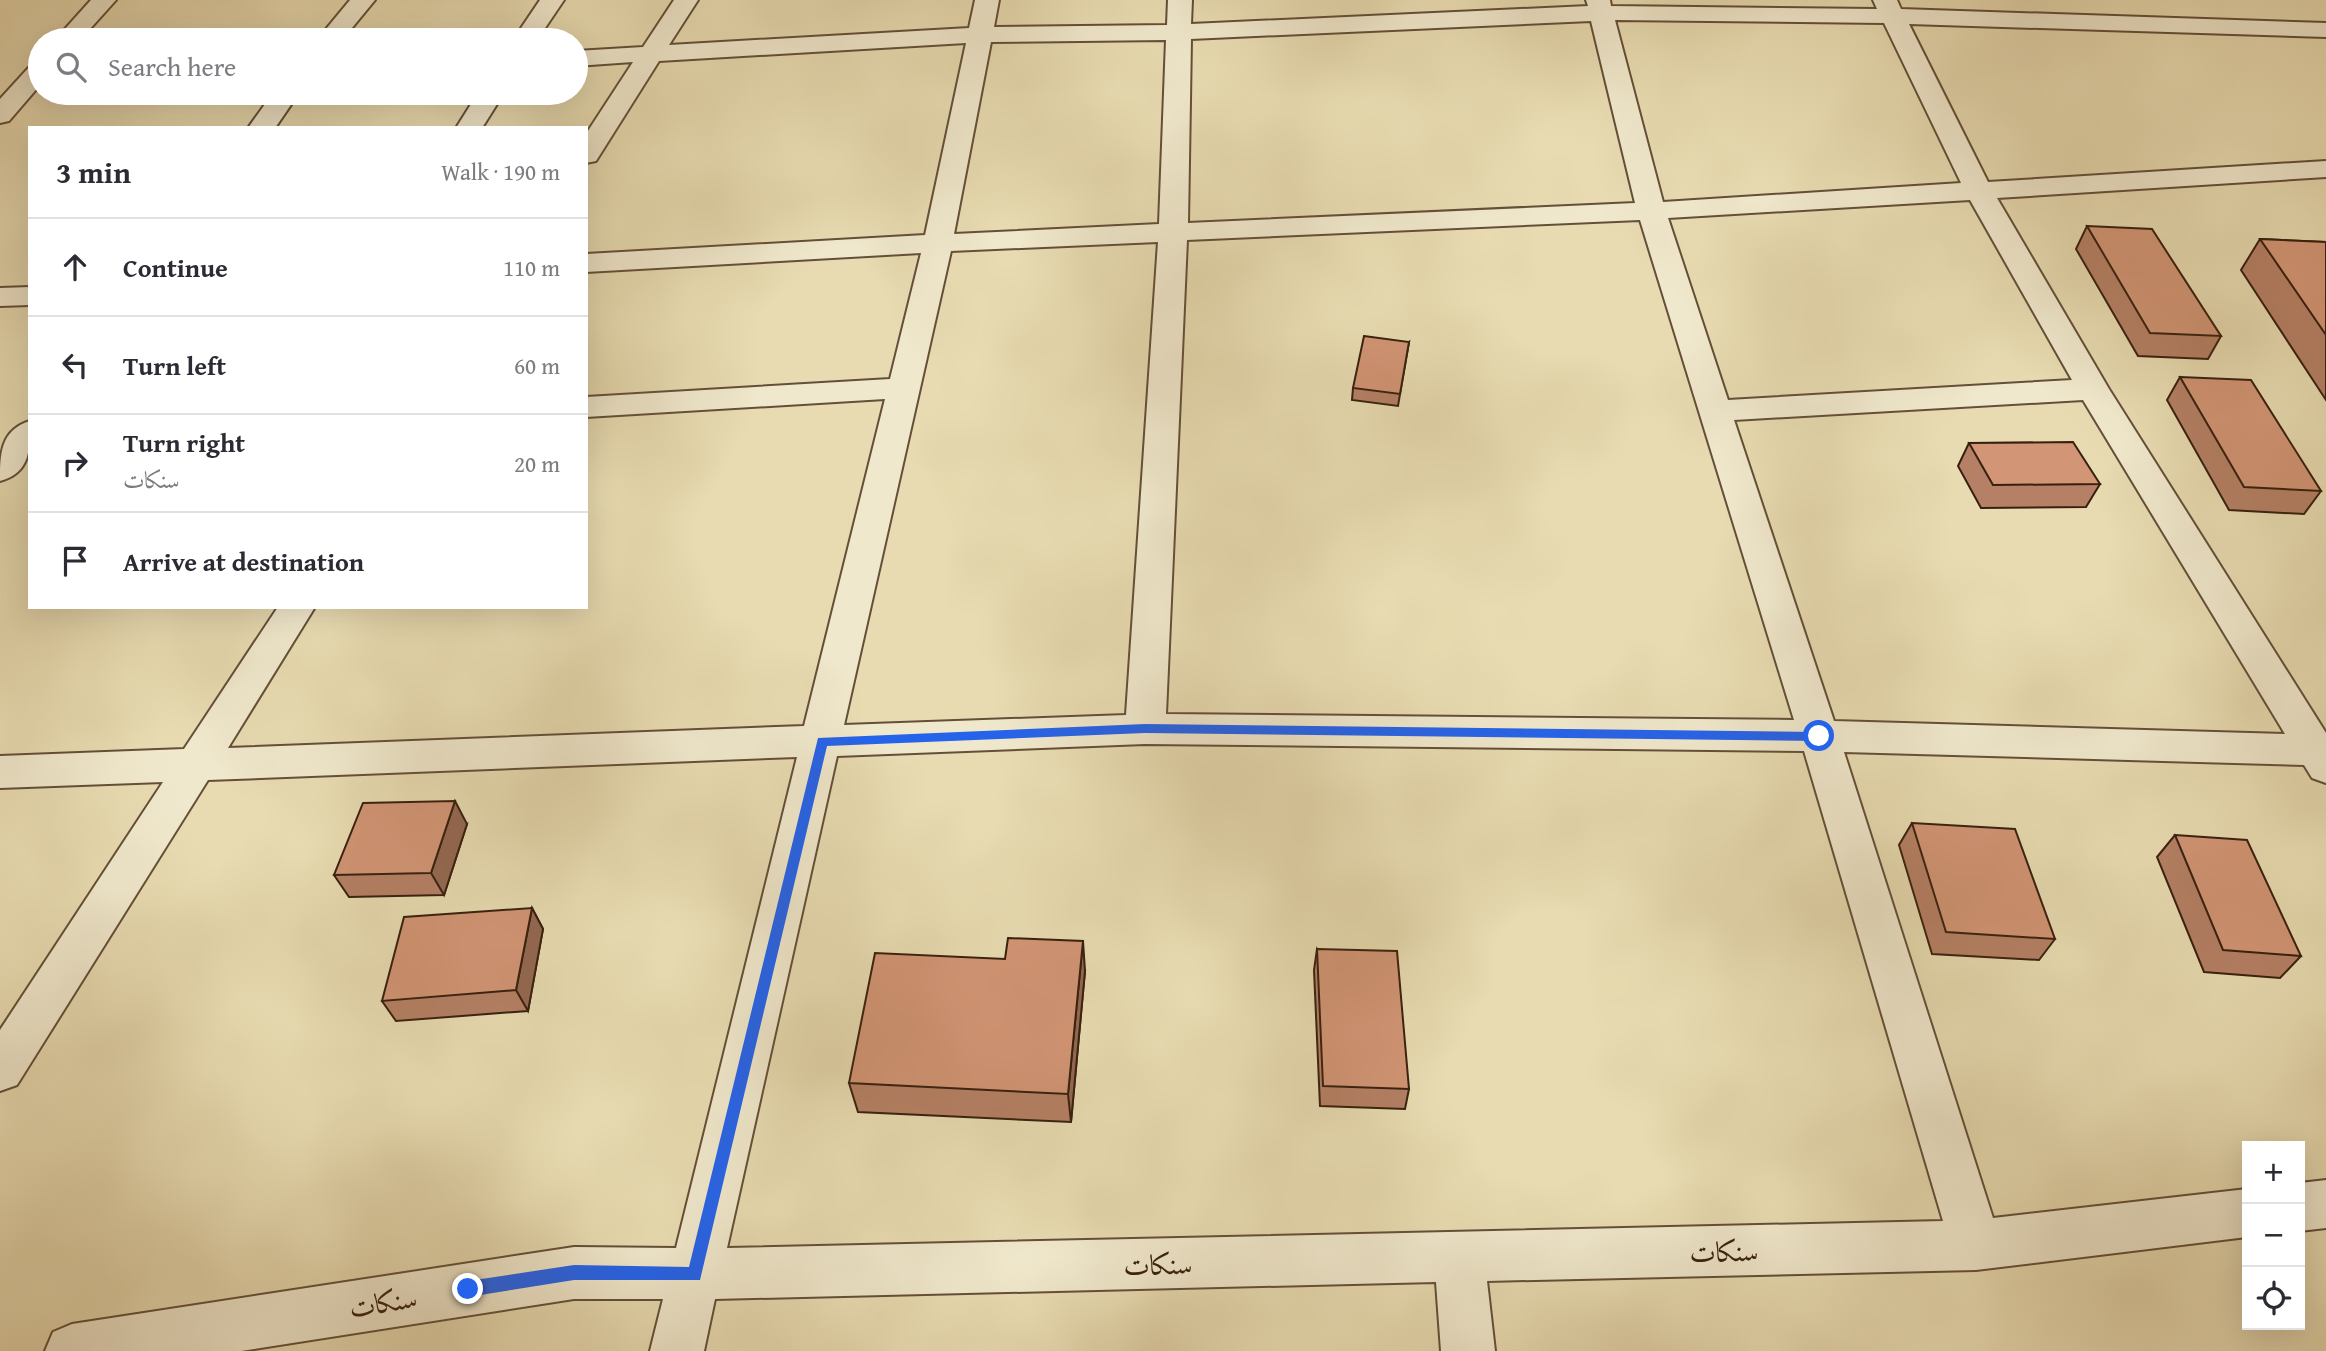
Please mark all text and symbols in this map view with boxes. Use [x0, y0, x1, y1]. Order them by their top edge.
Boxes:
search box [28, 28, 588, 105]
text: Search here [108, 47, 236, 86]
icon: search [52, 48, 90, 86]
text: 3 min [56, 150, 131, 194]
text: Walk · 190 m [441, 155, 560, 188]
icon: ahead [56, 248, 94, 286]
text: Continue [123, 248, 228, 287]
text: 110 m [503, 251, 560, 284]
icon: left [56, 346, 94, 384]
text: Turn left [123, 346, 226, 385]
text: 60 m [514, 349, 560, 382]
text: Turn right [123, 423, 245, 462]
icon: right [56, 444, 94, 482]
text: 20 m [514, 447, 560, 480]
text: سنكات [123, 463, 179, 496]
icon: arrive [56, 542, 94, 580]
text: Arrive at destination [123, 542, 364, 581]
route start [1803, 720, 1834, 751]
map controls [2242, 1141, 2305, 1330]
button: + [2242, 1141, 2305, 1204]
button: − [2242, 1204, 2305, 1267]
street label: سنكات [1689, 1230, 1759, 1272]
street label: سنكات [1123, 1243, 1193, 1285]
button: locate [2242, 1267, 2305, 1330]
route end [452, 1273, 483, 1304]
street label: سنكات [346, 1276, 420, 1328]

